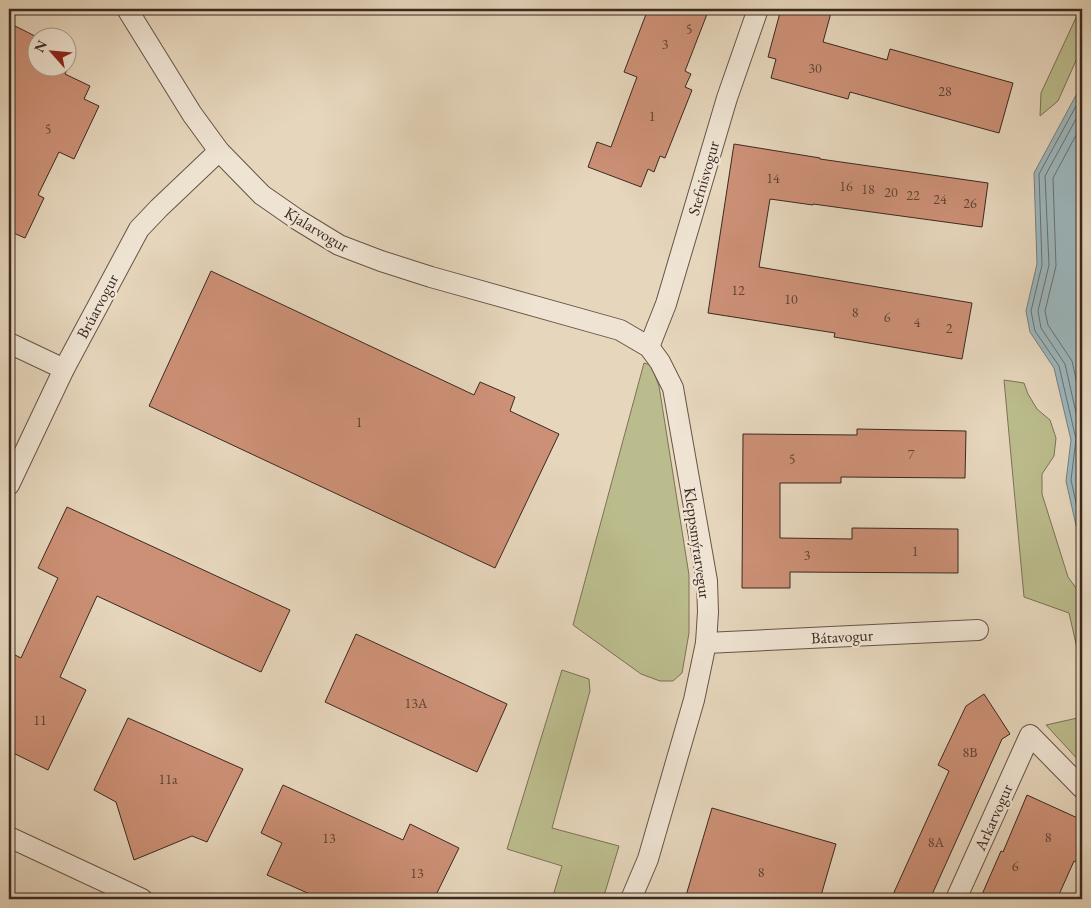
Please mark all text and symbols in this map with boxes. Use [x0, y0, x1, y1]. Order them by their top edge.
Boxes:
house number: 5 [686, 20, 692, 38]
north arrow [28, 28, 78, 78]
house number: 3 [662, 35, 669, 53]
text: N [30, 36, 51, 55]
house number: 30 [808, 59, 822, 77]
house number: 28 [938, 82, 952, 100]
house number: 1 [649, 107, 655, 125]
house number: 5 [45, 120, 51, 138]
street label: Stefnisvogur [683, 138, 724, 218]
house number: 14 [766, 169, 780, 187]
house number: 16 [839, 177, 853, 195]
house number: 18 [861, 180, 875, 198]
house number: 20 [884, 183, 898, 201]
house number: 22 [906, 186, 920, 204]
house number: 24 [933, 190, 947, 208]
house number: 26 [963, 194, 977, 212]
street label: Kjalarvogur [281, 202, 353, 257]
street label: Brúarvogur [72, 270, 123, 342]
house number: 12 [731, 281, 745, 299]
house number: 10 [784, 290, 798, 308]
house number: 8 [852, 303, 859, 321]
house number: 6 [884, 308, 891, 326]
house number: 4 [914, 313, 921, 331]
house number: 2 [946, 319, 953, 337]
house number: 1 [356, 413, 362, 431]
house number: 7 [908, 445, 915, 463]
house number: 5 [789, 450, 795, 468]
street label: Kleppsmýrarvegur [679, 486, 716, 601]
house number: 1 [912, 542, 918, 560]
house number: 3 [804, 546, 811, 564]
street label: Bátavogur [810, 624, 874, 649]
house number: 13A [404, 694, 428, 712]
house number: 11 [33, 711, 47, 729]
house number: 8B [963, 743, 977, 761]
house number: 11a [158, 770, 178, 788]
street label: Arkarvogur [969, 780, 1018, 855]
house number: 8 [1045, 828, 1052, 846]
house number: 13 [322, 829, 336, 847]
house number: 8A [928, 833, 945, 851]
house number: 6 [1012, 857, 1019, 875]
house number: 8 [758, 863, 765, 881]
house number: 13 [410, 864, 424, 882]

